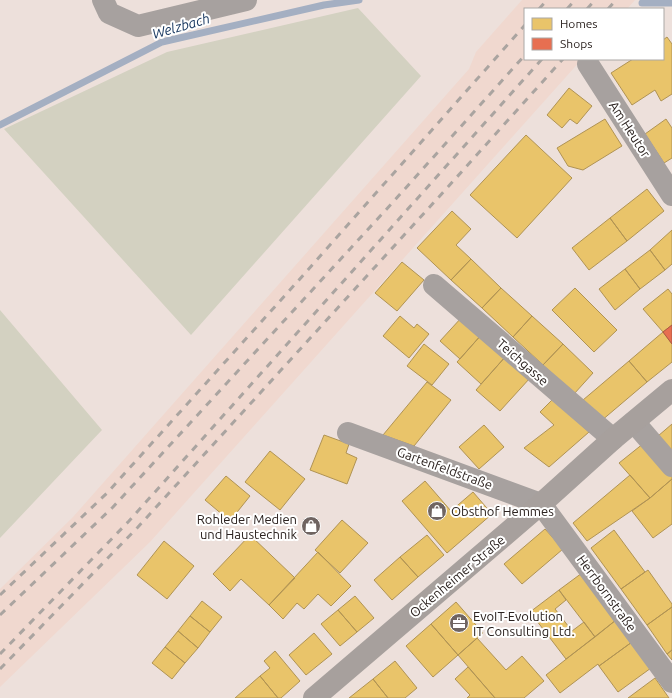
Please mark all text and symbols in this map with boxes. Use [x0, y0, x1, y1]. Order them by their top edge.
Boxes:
legend [524, 8, 664, 60]
water label: Welzbach [150, 10, 212, 42]
text: Homes [560, 17, 598, 30]
text: Shops [560, 37, 592, 50]
street label: Am Heutor [607, 98, 653, 160]
street label: Teichgasse [495, 336, 551, 388]
street label: Gartenfeldstraße [395, 444, 495, 492]
shop icon: Obsthof Hemmes [426, 500, 448, 522]
place label: Obsthof Hemmes [451, 504, 554, 518]
place label: Rohleder Medien und Haustechnik [197, 512, 297, 541]
shop icon: Rohleder Medien und Haustechnik [300, 515, 322, 537]
street label: Ockenheimer Straße [407, 532, 507, 620]
street label: Herrbornstraße [575, 552, 639, 634]
place label: EvoIT-Evolution IT Consulting Ltd. [473, 609, 575, 638]
office icon: EvoIT-Evolution IT Consulting Ltd. [448, 612, 470, 634]

